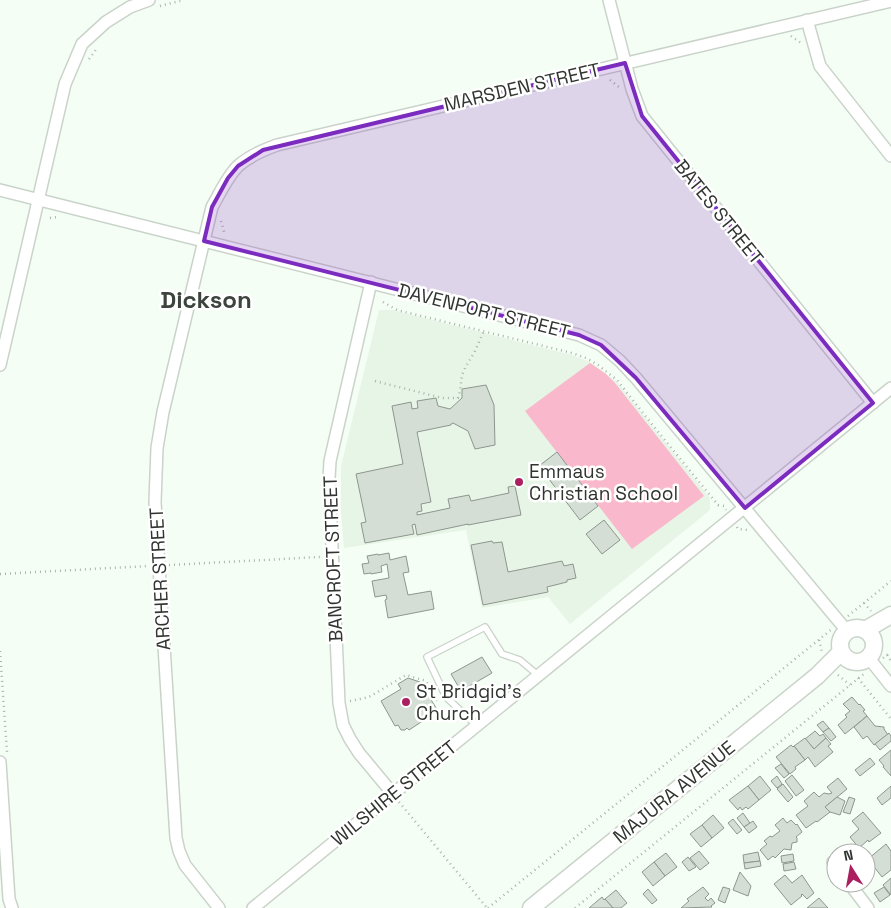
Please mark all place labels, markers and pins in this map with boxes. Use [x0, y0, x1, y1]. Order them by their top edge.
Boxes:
place label: Emmaus Christian School [529, 459, 678, 506]
marker: Emmaus Christian School [513, 476, 525, 488]
place label: St Bridgid's Church [416, 679, 522, 726]
marker: St Bridgid's Church [400, 696, 412, 708]

